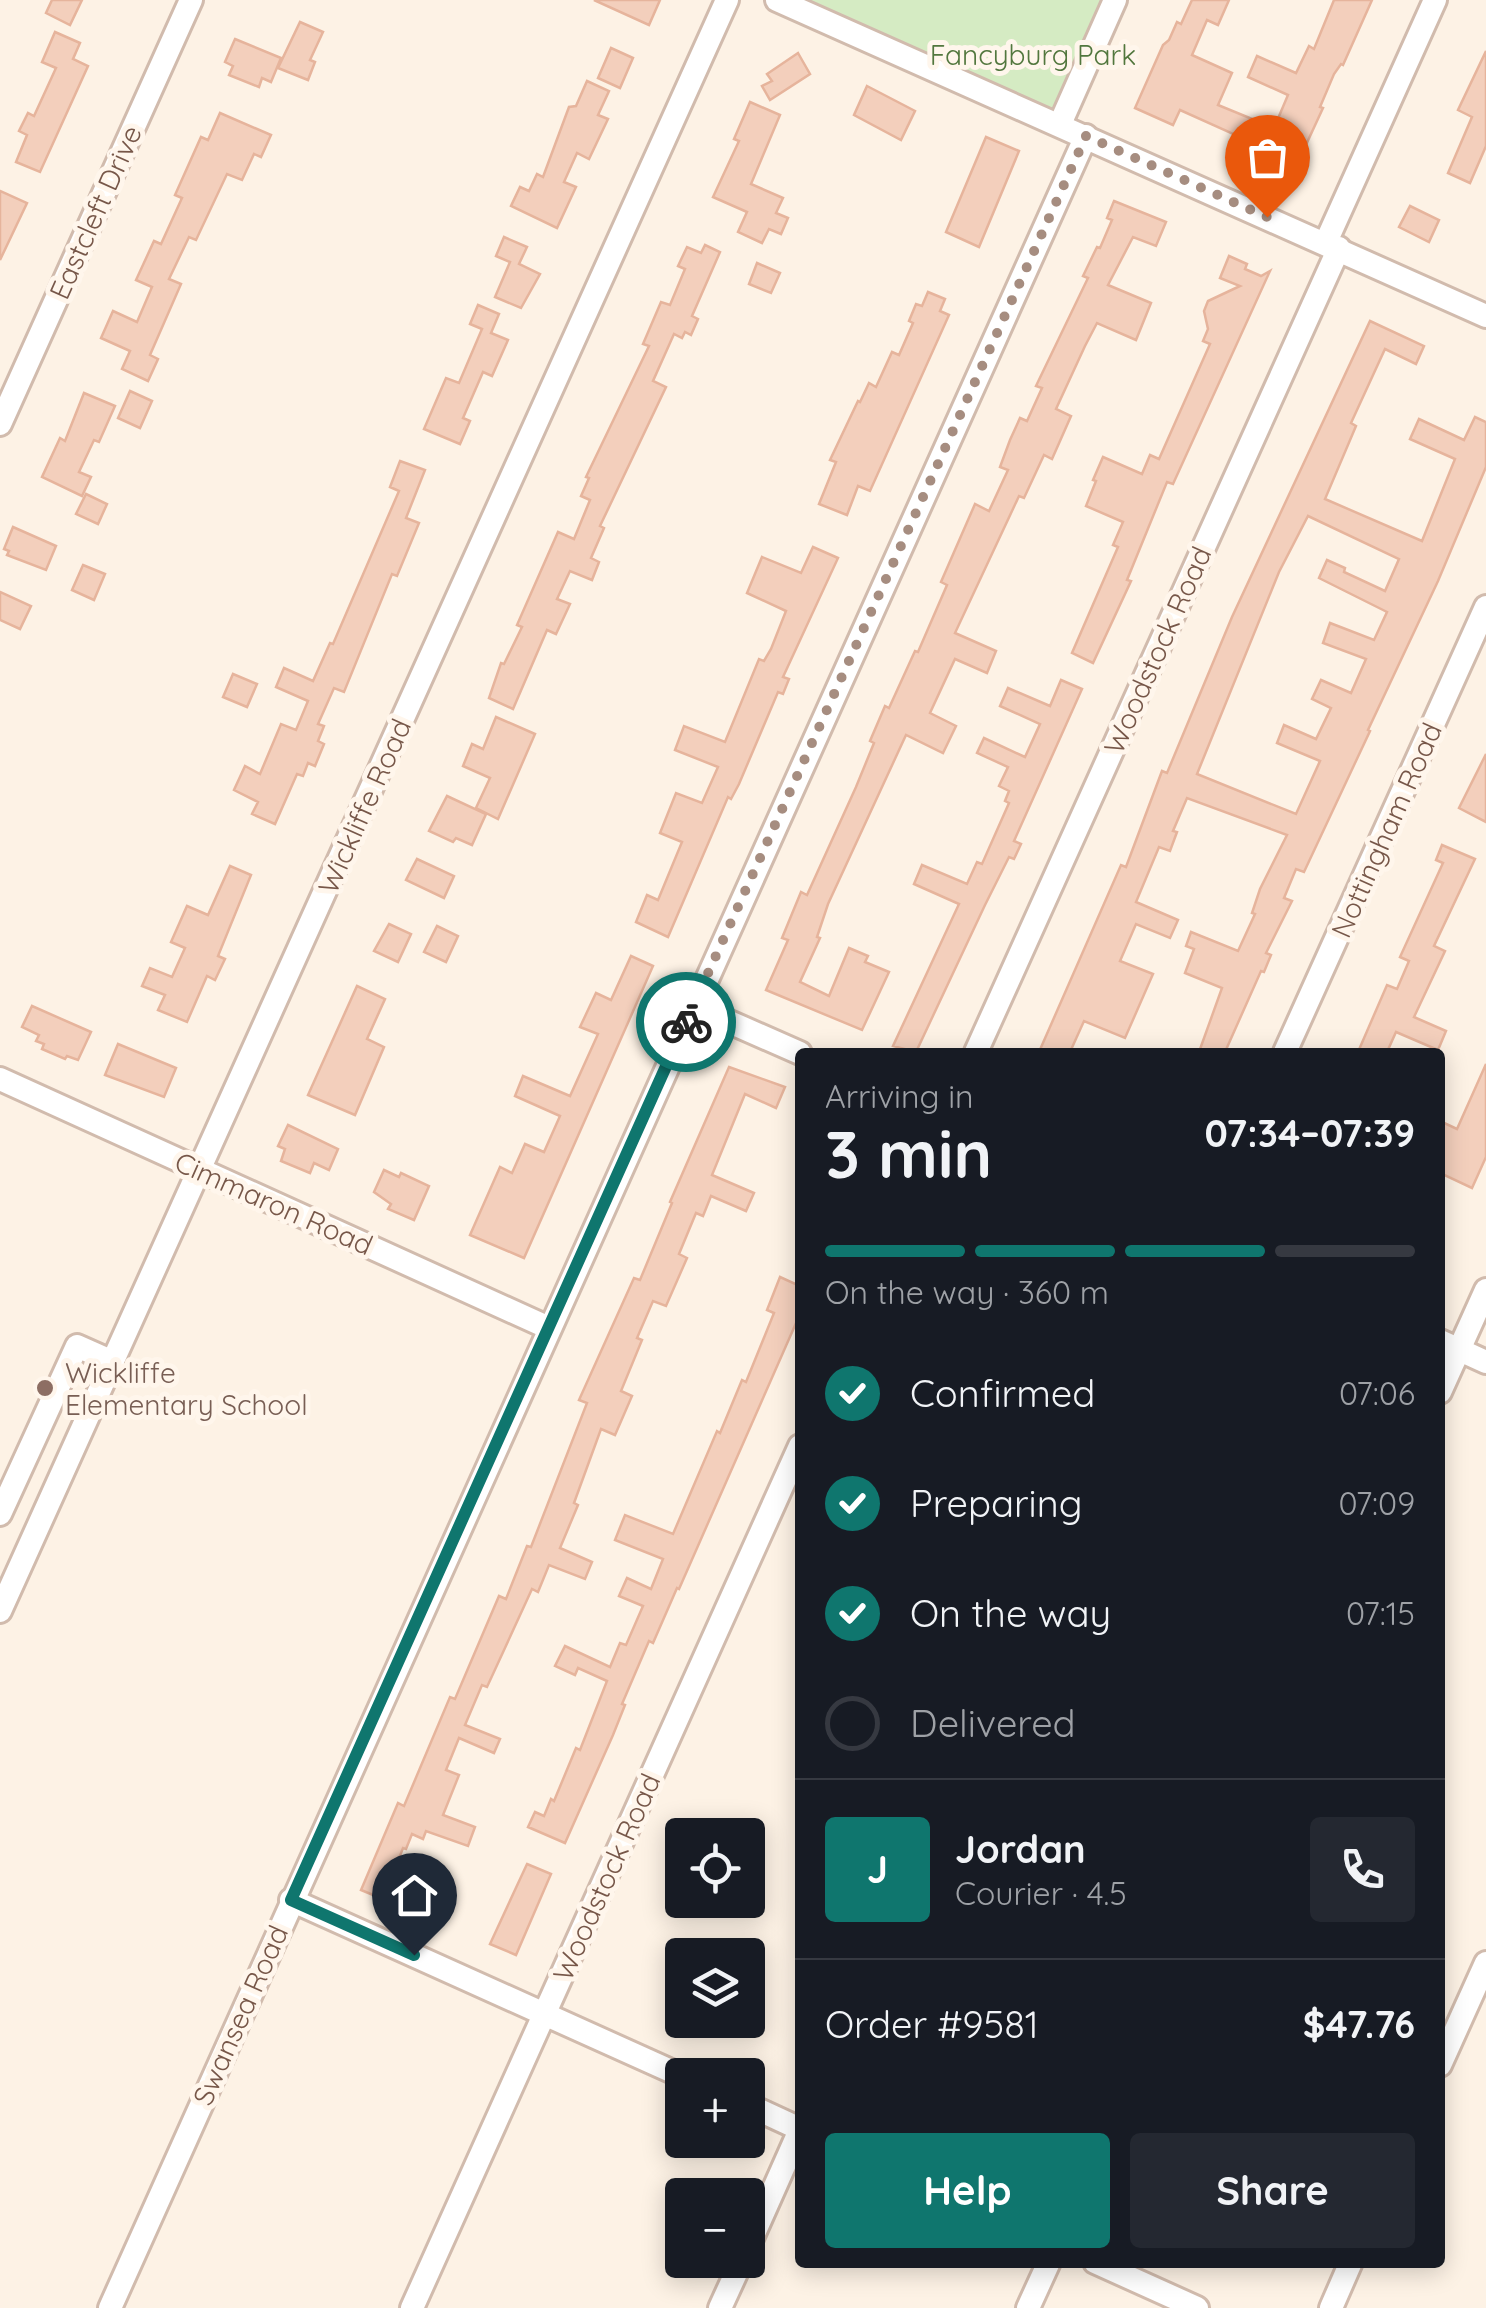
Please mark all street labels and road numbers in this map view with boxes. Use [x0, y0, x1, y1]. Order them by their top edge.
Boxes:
street label: Eastcleft Drive [41, 120, 149, 304]
street label: Woodstock Road [1096, 541, 1218, 759]
street label: Wickliffe Road [310, 713, 418, 899]
street label: Nottingham Road [1323, 717, 1449, 943]
street label: Cimmaron Road [170, 1144, 378, 1262]
street label: Woodstock Road [545, 1768, 667, 1986]
street label: Swansea Road [185, 1920, 295, 2110]

